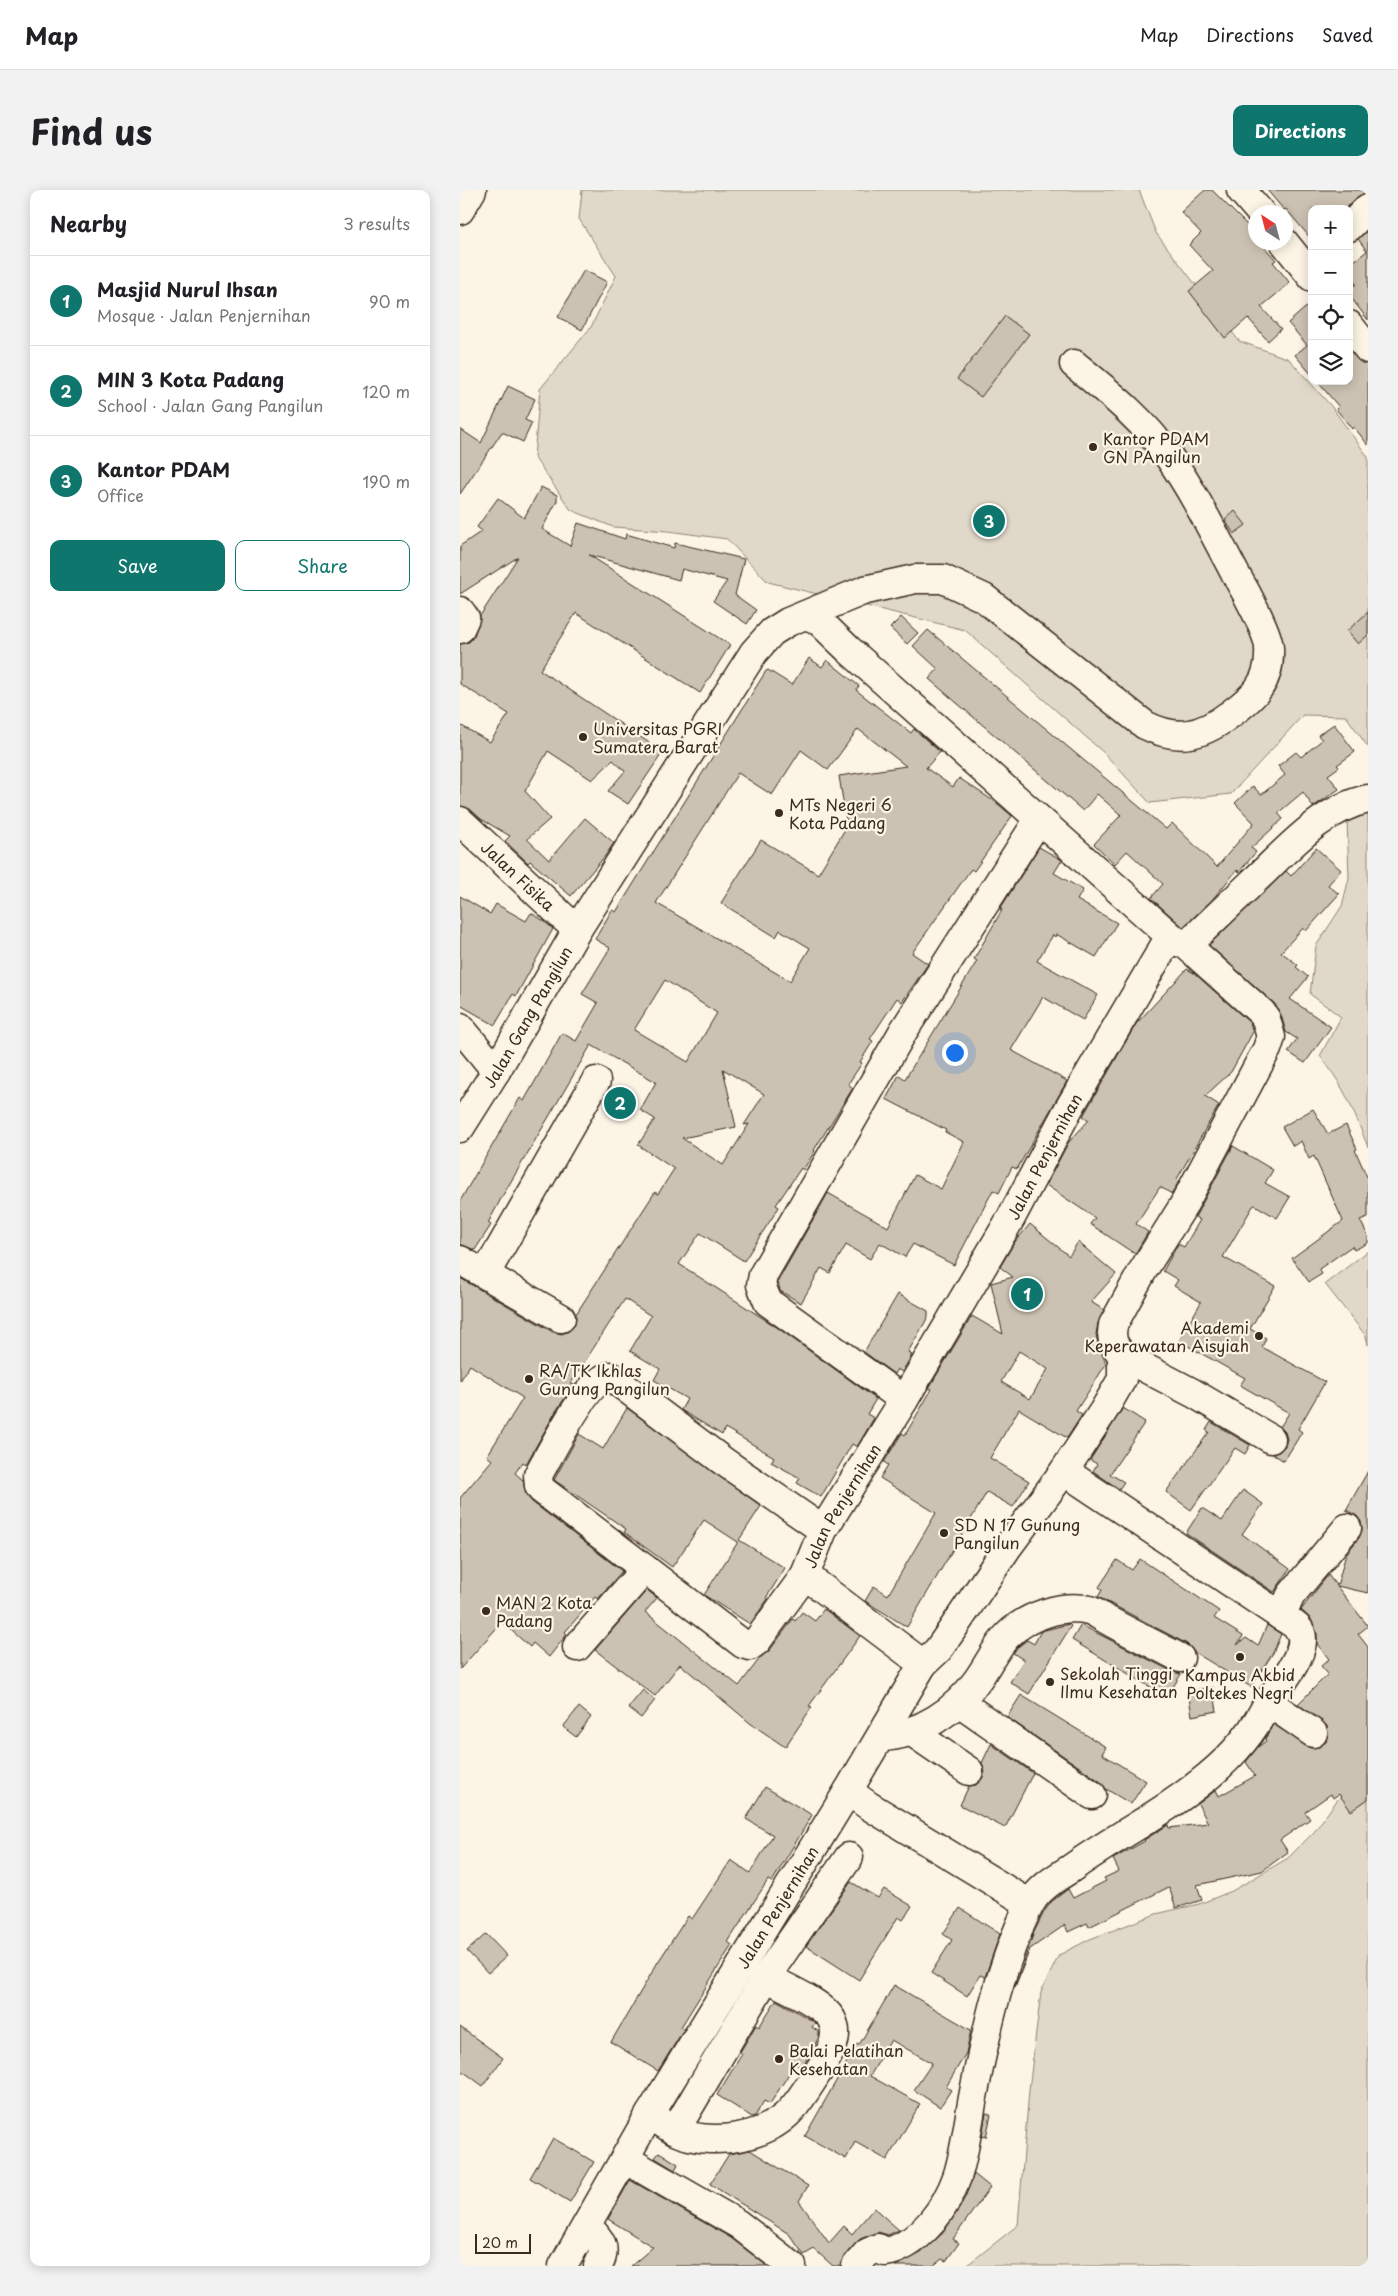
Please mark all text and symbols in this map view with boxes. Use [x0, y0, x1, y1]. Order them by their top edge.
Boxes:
text: Map [25, 17, 78, 53]
text: Map [1140, 21, 1178, 48]
text: Directions [1206, 21, 1294, 48]
text: Saved [1322, 21, 1373, 48]
text: Find us [30, 104, 152, 157]
button: Directions [1233, 105, 1368, 156]
north arrow [1248, 205, 1293, 250]
map controls [1308, 205, 1353, 385]
button: + [1308, 205, 1353, 250]
text: Nearby [50, 207, 127, 239]
text: 3 results [343, 211, 410, 235]
button: − [1308, 250, 1353, 295]
text: Masjid Nurul Ihsan [97, 275, 278, 303]
text: 1 [62, 289, 70, 313]
text: 90 m [369, 289, 410, 313]
button: locate [1308, 295, 1353, 340]
text: Mosque · Jalan Penjernihan [97, 303, 311, 327]
button: layers [1308, 340, 1353, 385]
text: MIN 3 Kota Padang [97, 365, 284, 393]
text: 2 [60, 379, 72, 403]
text: 120 m [363, 379, 410, 403]
text: School · Jalan Gang Pangilun [97, 393, 323, 417]
place label: Kantor PDAM GN PAngilun [1103, 426, 1209, 468]
marker: Kantor PDAM GN PAngilun [1087, 441, 1099, 453]
text: Kantor PDAM [97, 455, 230, 483]
text: 3 [61, 469, 71, 493]
text: 190 m [362, 469, 410, 493]
text: Office [97, 483, 144, 507]
pin: 3 [973, 502, 1005, 540]
button: Save [50, 540, 225, 591]
button: Share [235, 540, 410, 591]
place label: Universitas PGRI Sumatera Barat [593, 716, 723, 758]
marker: Universitas PGRI Sumatera Barat [577, 731, 589, 743]
place label: MTs Negeri 6 Kota Padang [789, 792, 892, 834]
marker: MTs Negeri 6 Kota Padang [773, 807, 785, 819]
street label: Jalan Fisika [476, 835, 561, 916]
street label: Jalan Gang Pangilun [477, 941, 577, 1092]
your location [942, 1040, 968, 1066]
pin: 2 [604, 1084, 636, 1122]
street label: Jalan Penjernihan [1000, 1089, 1087, 1224]
pin: 1 [1011, 1275, 1043, 1313]
place label: Akademi Keperawatan Aisyiah [1084, 1315, 1249, 1357]
marker: Akademi Keperawatan Aisyiah [1253, 1330, 1265, 1342]
place label: RA/TK Ikhlas Gunung Pangilun [539, 1358, 670, 1400]
marker: RA/TK Ikhlas Gunung Pangilun [523, 1373, 535, 1385]
street label: Jalan Penjernihan [797, 1439, 886, 1571]
place label: SD N 17 Gunung Pangilun [954, 1512, 1080, 1554]
marker: SD N 17 Gunung Pangilun [938, 1527, 950, 1539]
place label: MAN 2 Kota Padang [496, 1590, 592, 1632]
marker: MAN 2 Kota Padang [480, 1605, 492, 1617]
marker: Kampus Akbid Poltekes Negri [1234, 1651, 1246, 1663]
place label: Sekolah Tinggi Ilmu Kesehatan [1060, 1661, 1178, 1703]
place label: Kampus Akbid Poltekes Negri [1185, 1662, 1295, 1704]
marker: Sekolah Tinggi Ilmu Kesehatan [1044, 1676, 1056, 1688]
street label: Jalan Penjernihan [730, 1841, 824, 1973]
place label: Balai Pelatihan Kesehatan [789, 2038, 904, 2080]
marker: Balai Pelatihan Kesehatan [773, 2053, 785, 2065]
scale bar [475, 2231, 531, 2254]
text: 20 m [482, 2232, 518, 2253]

